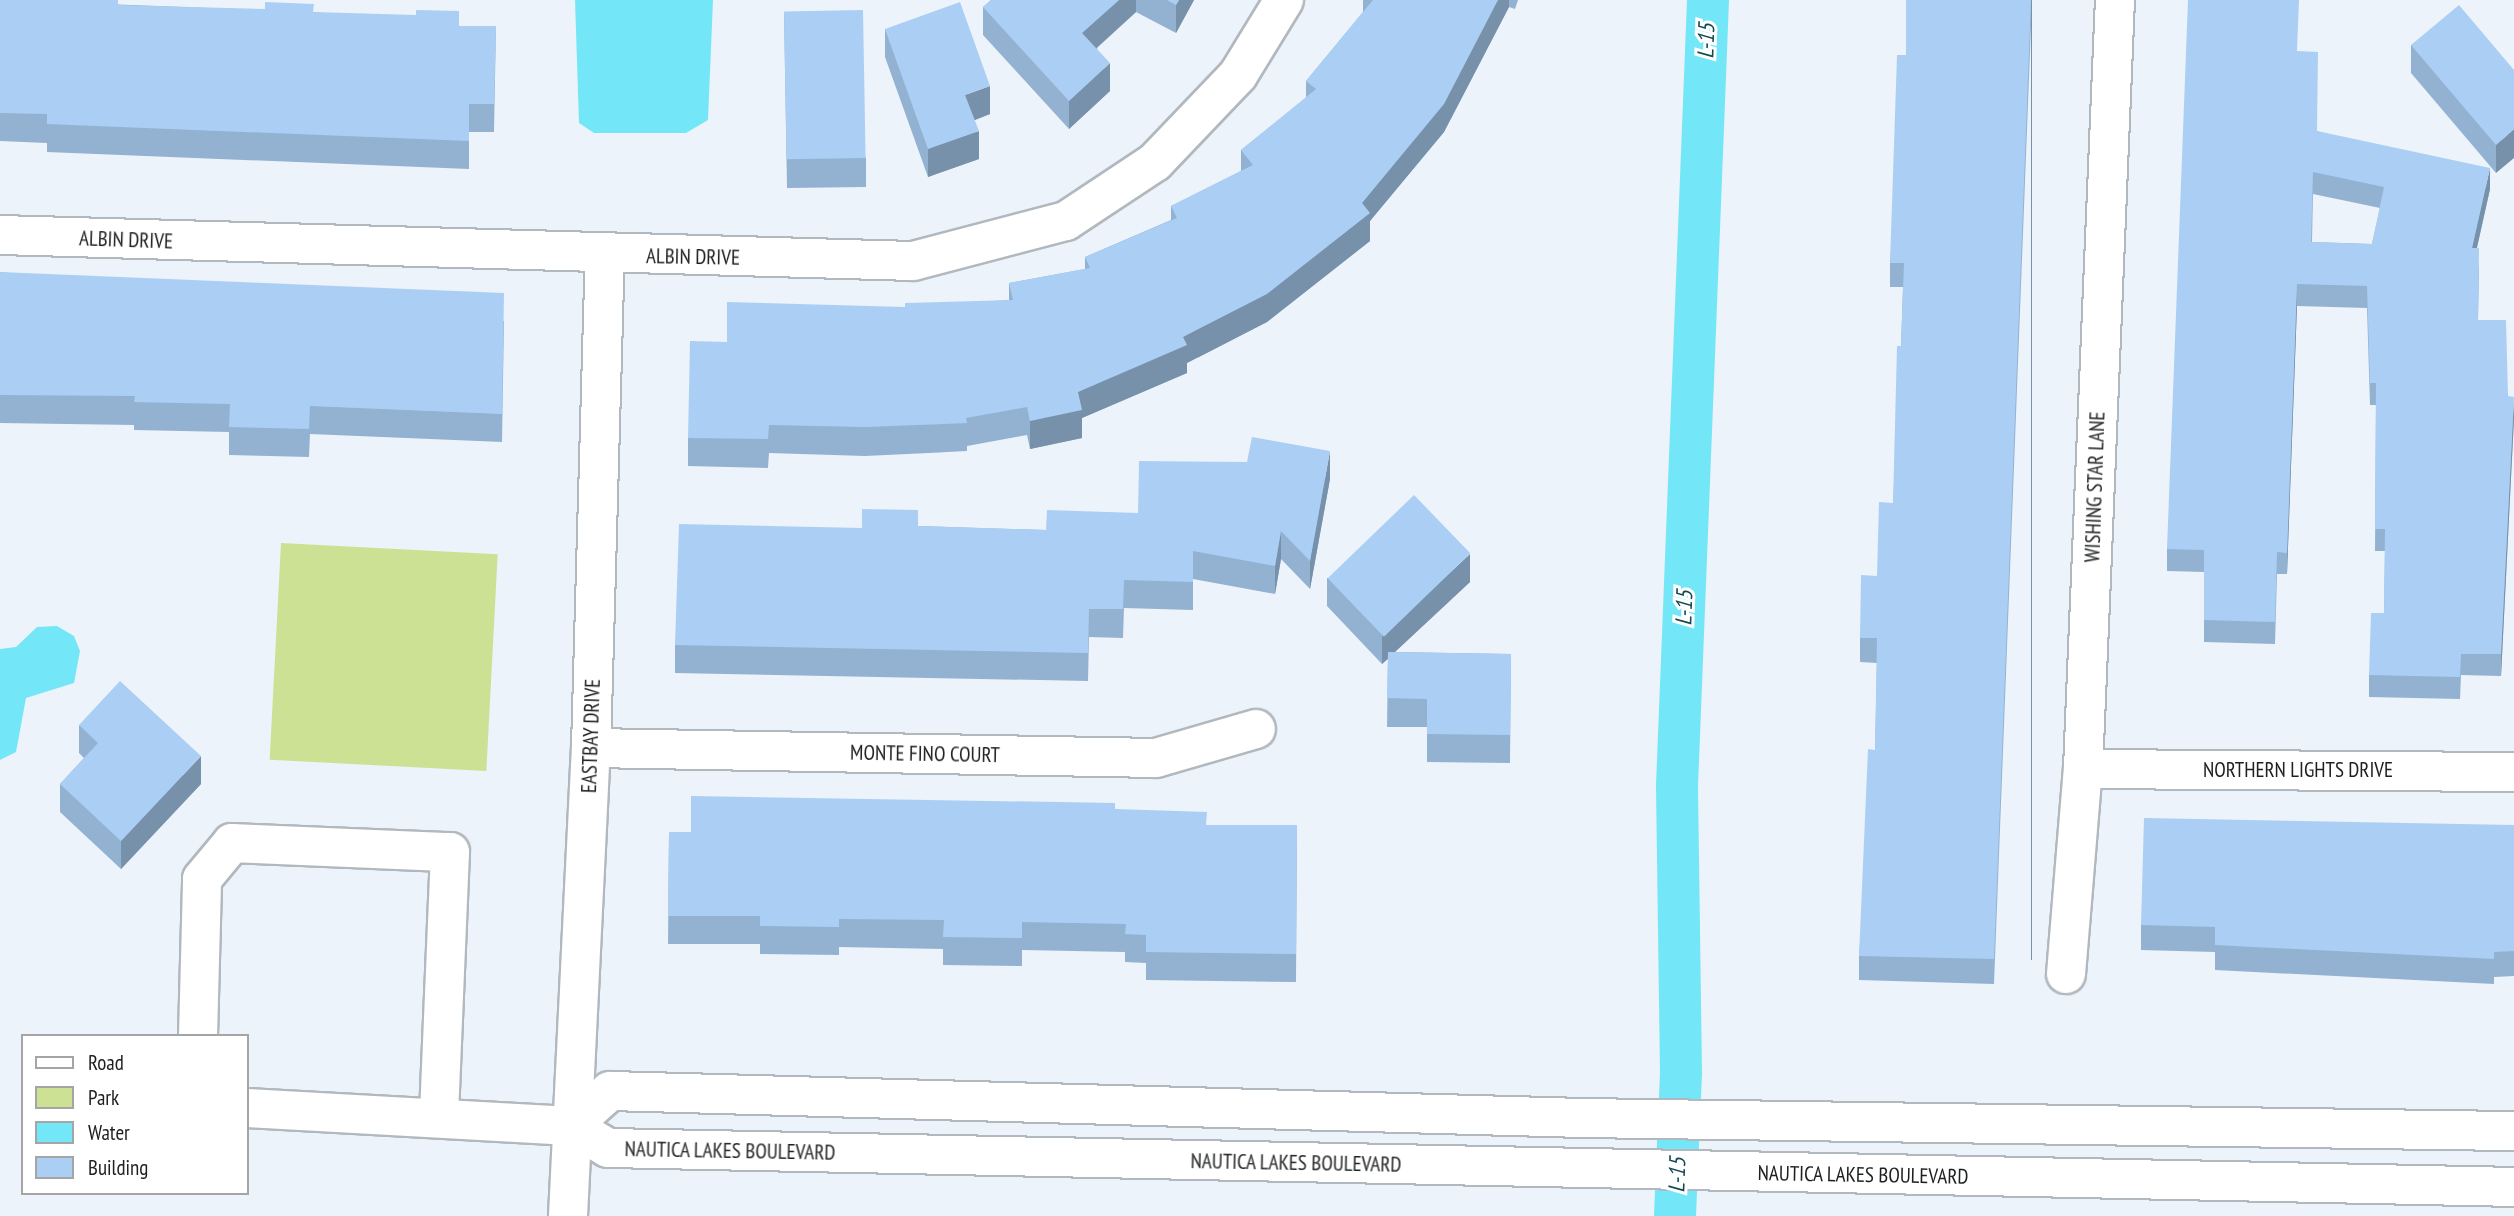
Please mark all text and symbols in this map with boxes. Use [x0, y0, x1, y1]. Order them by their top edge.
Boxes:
water label: L-15 [1692, 23, 1720, 59]
street label: ALBIN DRIVE [79, 226, 173, 254]
street label: ALBIN DRIVE [646, 244, 740, 270]
street label: WISHING STAR LANE [2080, 411, 2110, 563]
water label: L-15 [1670, 590, 1698, 626]
street label: EASTBAY DRIVE [576, 678, 606, 794]
street label: MONTE FINO COURT [850, 740, 1000, 768]
street label: NORTHERN LIGHTS DRIVE [2203, 757, 2393, 783]
legend [21, 1034, 248, 1195]
text: Road [88, 1049, 124, 1076]
text: Park [88, 1084, 119, 1111]
text: Water [88, 1119, 130, 1146]
street label: NAUTICA LAKES BOULEVARD [624, 1137, 836, 1165]
street label: NAUTICA LAKES BOULEVARD [1190, 1149, 1402, 1177]
text: Building [88, 1154, 148, 1181]
water label: L-15 [1663, 1157, 1691, 1193]
street label: NAUTICA LAKES BOULEVARD [1757, 1161, 1969, 1189]

